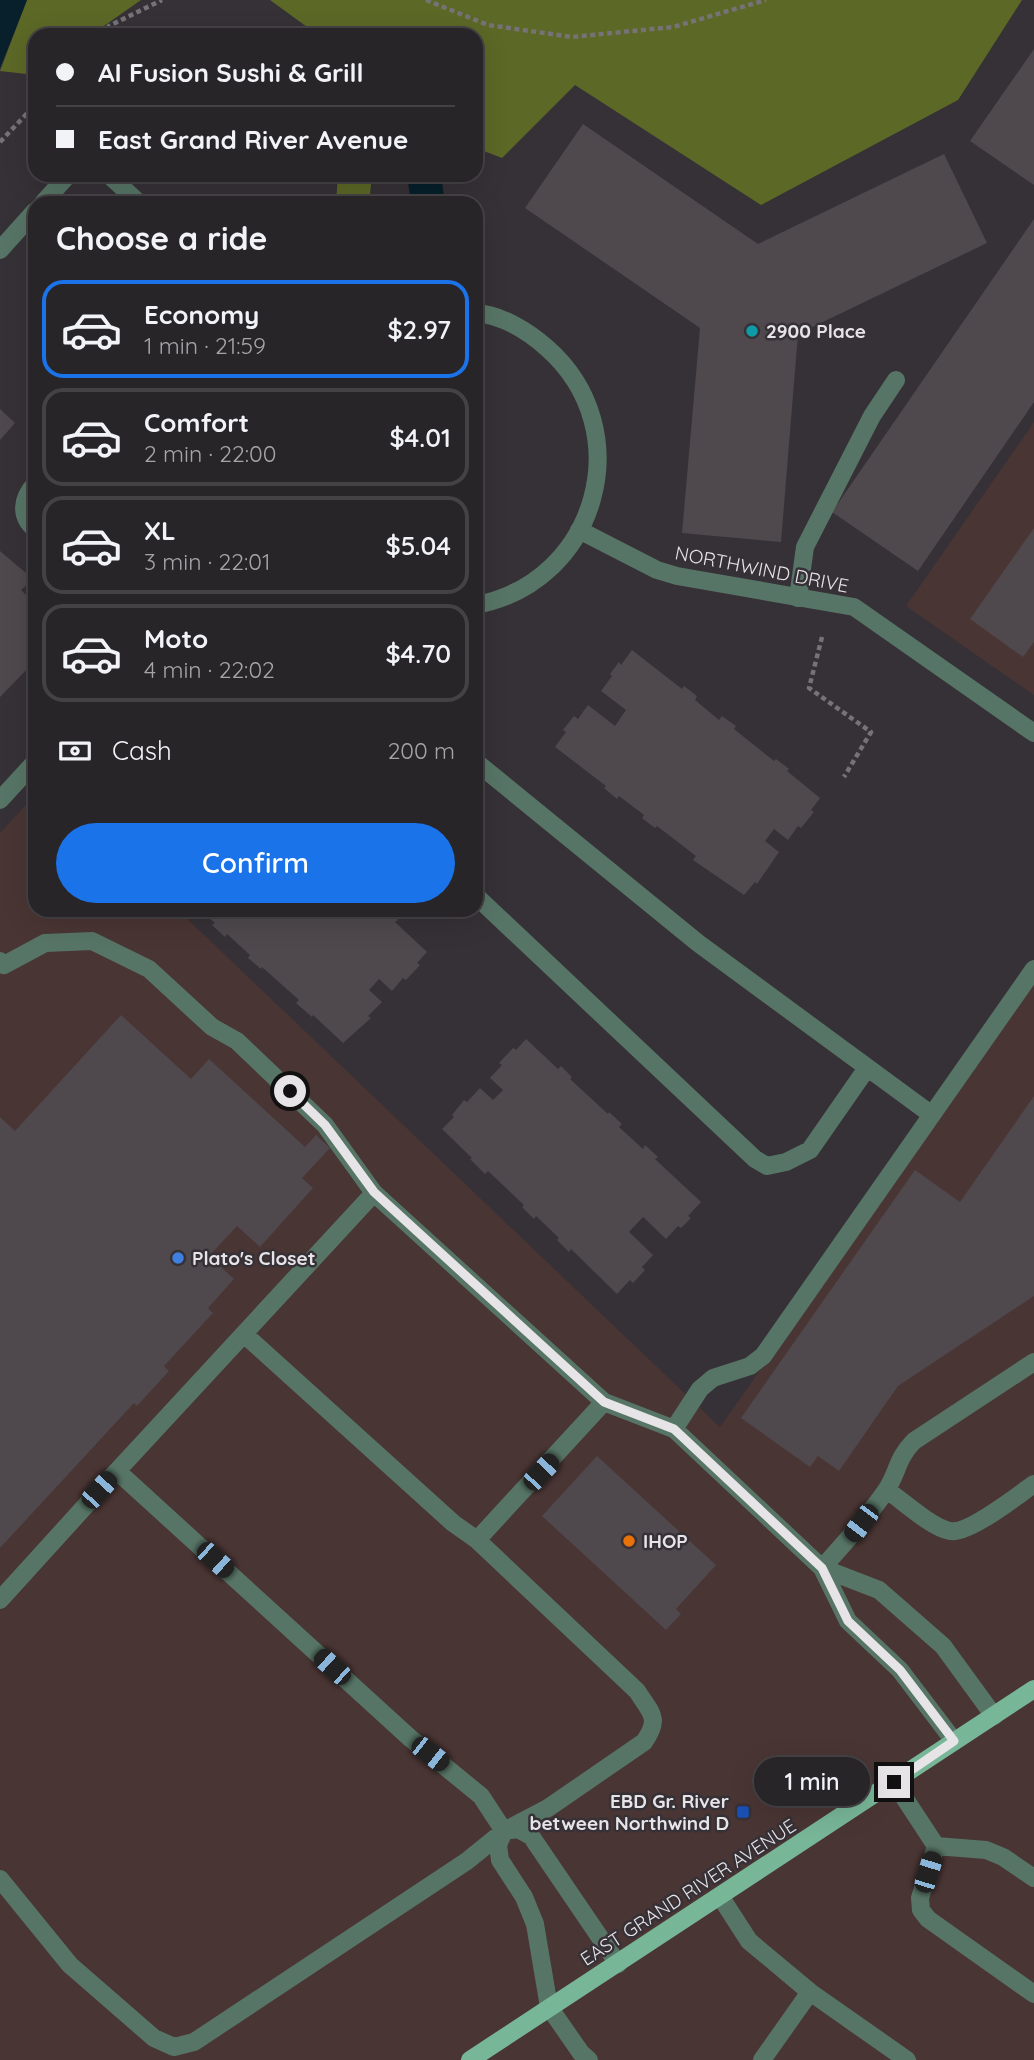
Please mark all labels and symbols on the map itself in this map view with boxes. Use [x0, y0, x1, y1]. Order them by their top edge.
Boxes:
place label: 2900 Place [766, 319, 866, 343]
marker: 2900 Place [744, 323, 760, 339]
street label: NORTHWIND DRIVE [673, 540, 851, 598]
route start [274, 1075, 306, 1107]
place label: Plato's Closet [192, 1246, 315, 1270]
marker: Plato's Closet [170, 1250, 186, 1266]
car [519, 1449, 564, 1495]
car [78, 1467, 121, 1513]
car [840, 1500, 883, 1546]
place label: IHOP [643, 1529, 688, 1553]
marker: IHOP [621, 1533, 637, 1549]
car [193, 1538, 238, 1582]
car [310, 1645, 355, 1689]
car [407, 1733, 454, 1775]
callout: 1 min [754, 1758, 870, 1806]
route end [878, 1766, 910, 1798]
place label: EBD Gr. River between Northwind D [529, 1789, 729, 1835]
marker: EBD Gr. River between Northwind D [735, 1804, 751, 1820]
street label: EAST GRAND RIVER AVENUE [576, 1813, 800, 1971]
car [912, 1849, 945, 1895]

